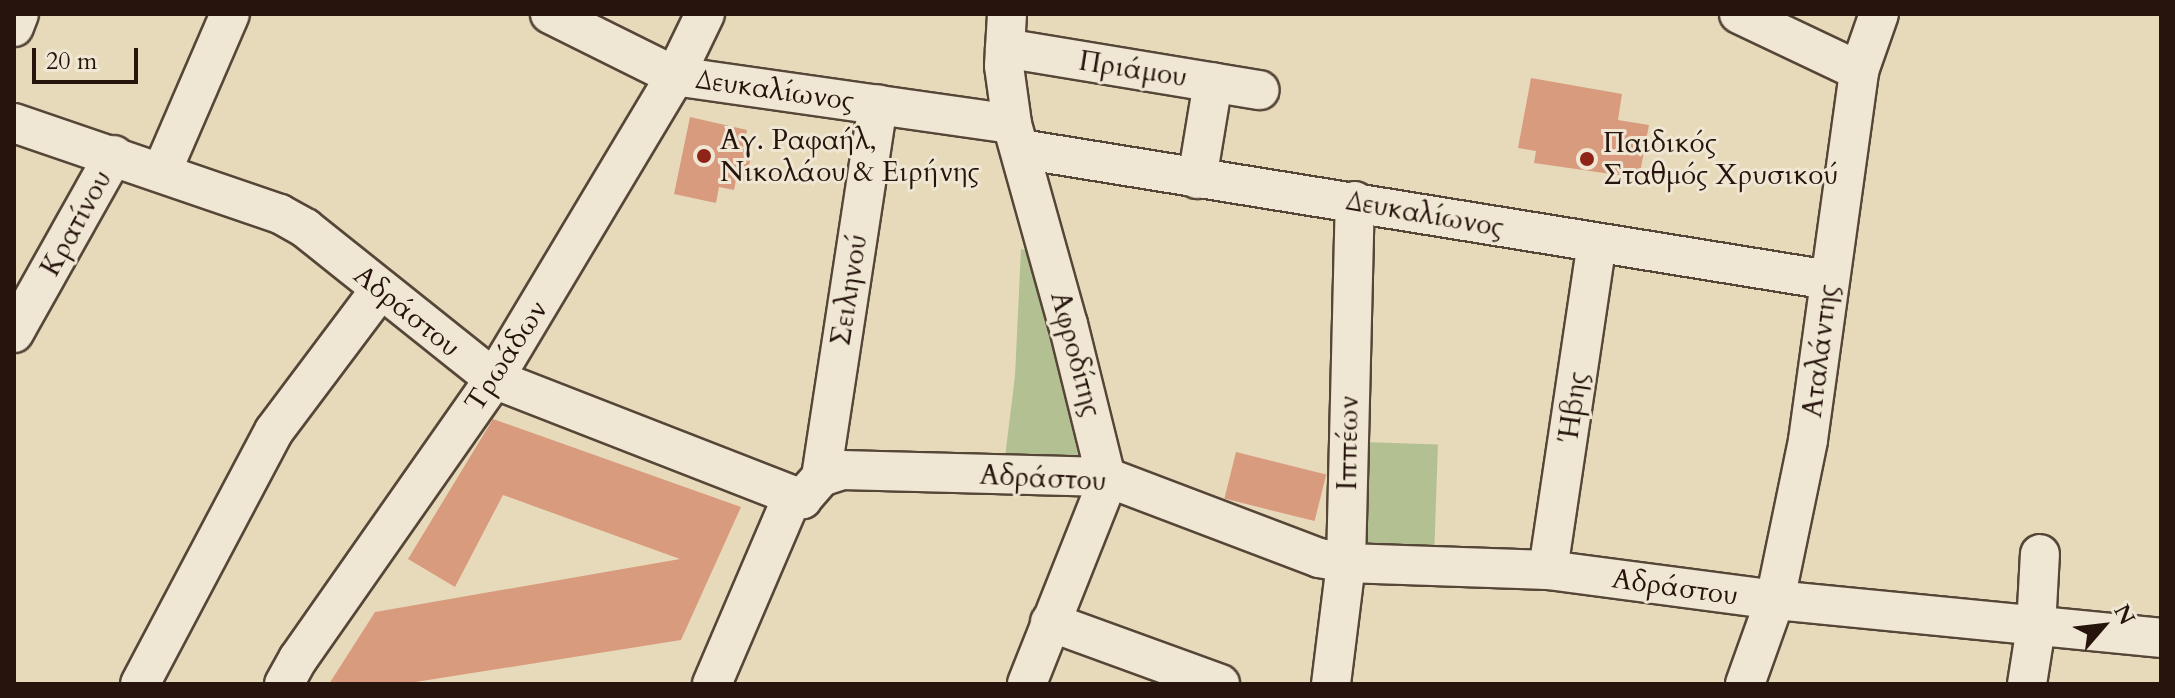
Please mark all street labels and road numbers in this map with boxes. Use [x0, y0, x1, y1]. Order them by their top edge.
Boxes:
street label: Πριάμου [1077, 44, 1189, 94]
street label: Δευκαλίωνος [694, 62, 856, 118]
street label: Κρατίνου [33, 164, 119, 282]
street label: Δευκαλίωνος [1344, 184, 1506, 244]
street label: Σειληνού [824, 232, 874, 348]
street label: Αδράστου [347, 258, 467, 364]
street label: Αταλάντης [1795, 282, 1845, 420]
street label: Αφροδίτης [1043, 288, 1109, 420]
street label: Τρωάδων [458, 294, 554, 418]
street label: Ήβης [1551, 370, 1595, 444]
street label: Ιππέων [1330, 395, 1366, 491]
street label: Αδράστου [979, 458, 1107, 498]
street label: Αδράστου [1610, 562, 1740, 612]

